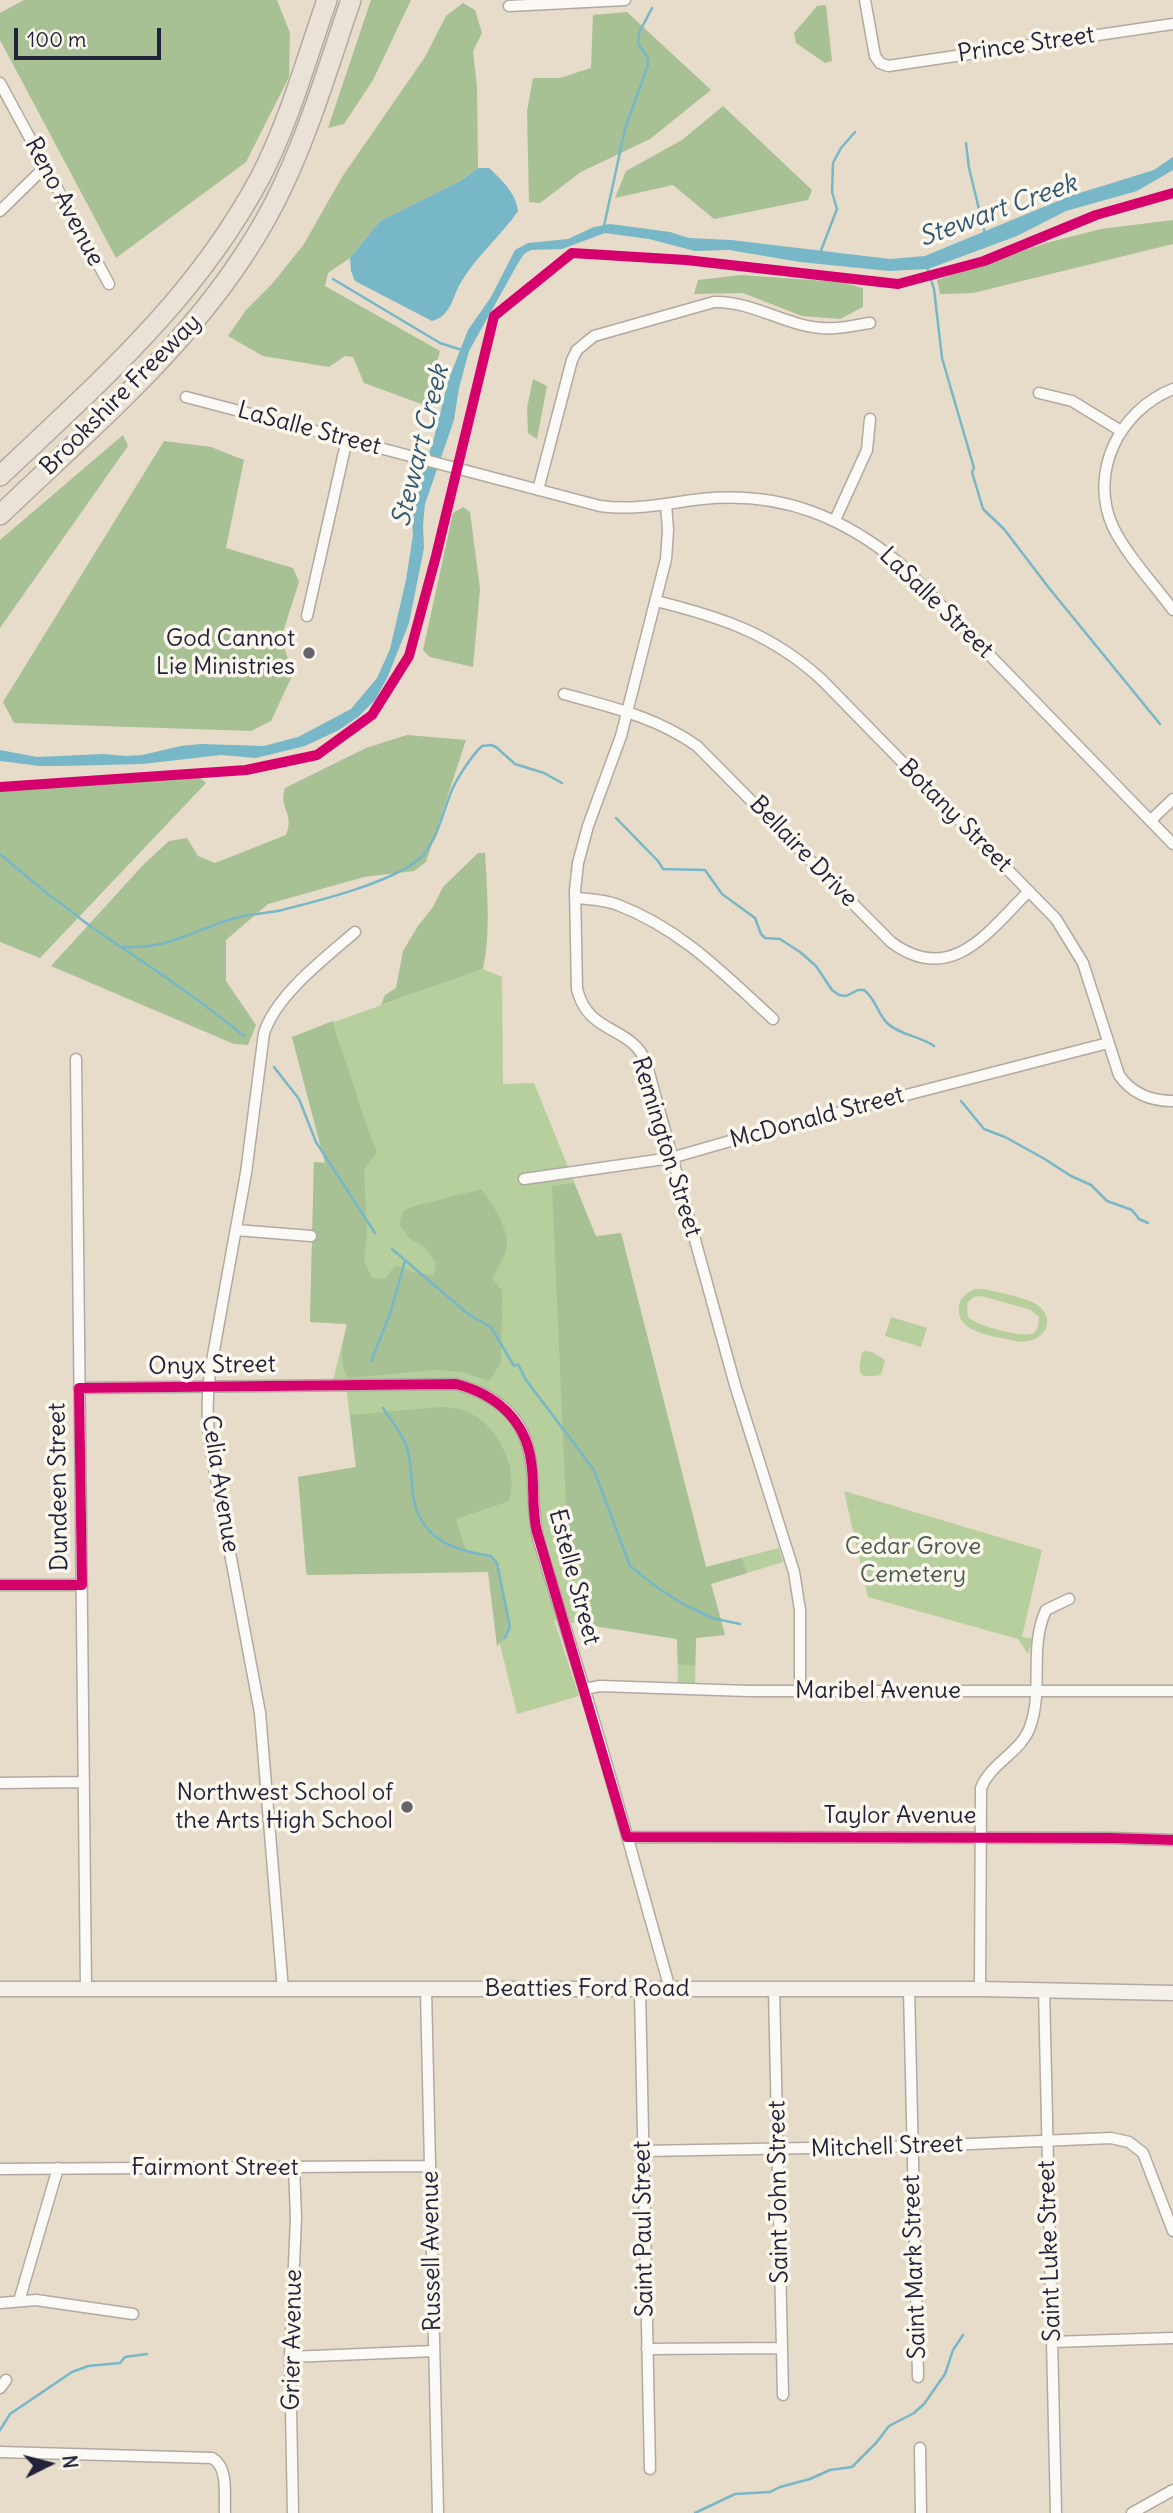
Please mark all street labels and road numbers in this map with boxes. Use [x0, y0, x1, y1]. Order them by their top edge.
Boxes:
street label: Prince Street [956, 21, 1096, 69]
street label: Reno Avenue [18, 133, 110, 271]
street label: Brookshire Freeway [34, 308, 208, 482]
street label: LaSalle Street [234, 396, 384, 462]
street label: LaSalle Street [873, 542, 999, 664]
street label: Botany Street [892, 753, 1018, 879]
street label: Bellaire Drive [743, 791, 863, 913]
street label: Remington Street [625, 1054, 707, 1240]
street label: McDonald Street [727, 1081, 907, 1155]
street label: Onyx Street [148, 1350, 276, 1382]
street label: Dundeen Street [43, 1403, 75, 1571]
street label: Celia Avenue [195, 1413, 245, 1555]
street label: Estelle Street [542, 1506, 606, 1648]
street label: Maribel Avenue [795, 1677, 961, 1705]
street label: Taylor Avenue [823, 1802, 977, 1830]
street label: Beatties Ford Road [484, 1975, 690, 2003]
street label: Saint John Street [763, 2100, 795, 2284]
street label: Mitchell Street [810, 2130, 964, 2164]
street label: Saint Paul Street [628, 2141, 660, 2317]
street label: Fairmont Street [131, 2154, 299, 2182]
street label: Saint Luke Street [1032, 2160, 1068, 2342]
street label: Russell Avenue [416, 2170, 448, 2332]
street label: Saint Mark Street [897, 2174, 933, 2360]
street label: Grier Avenue [277, 2269, 309, 2411]

